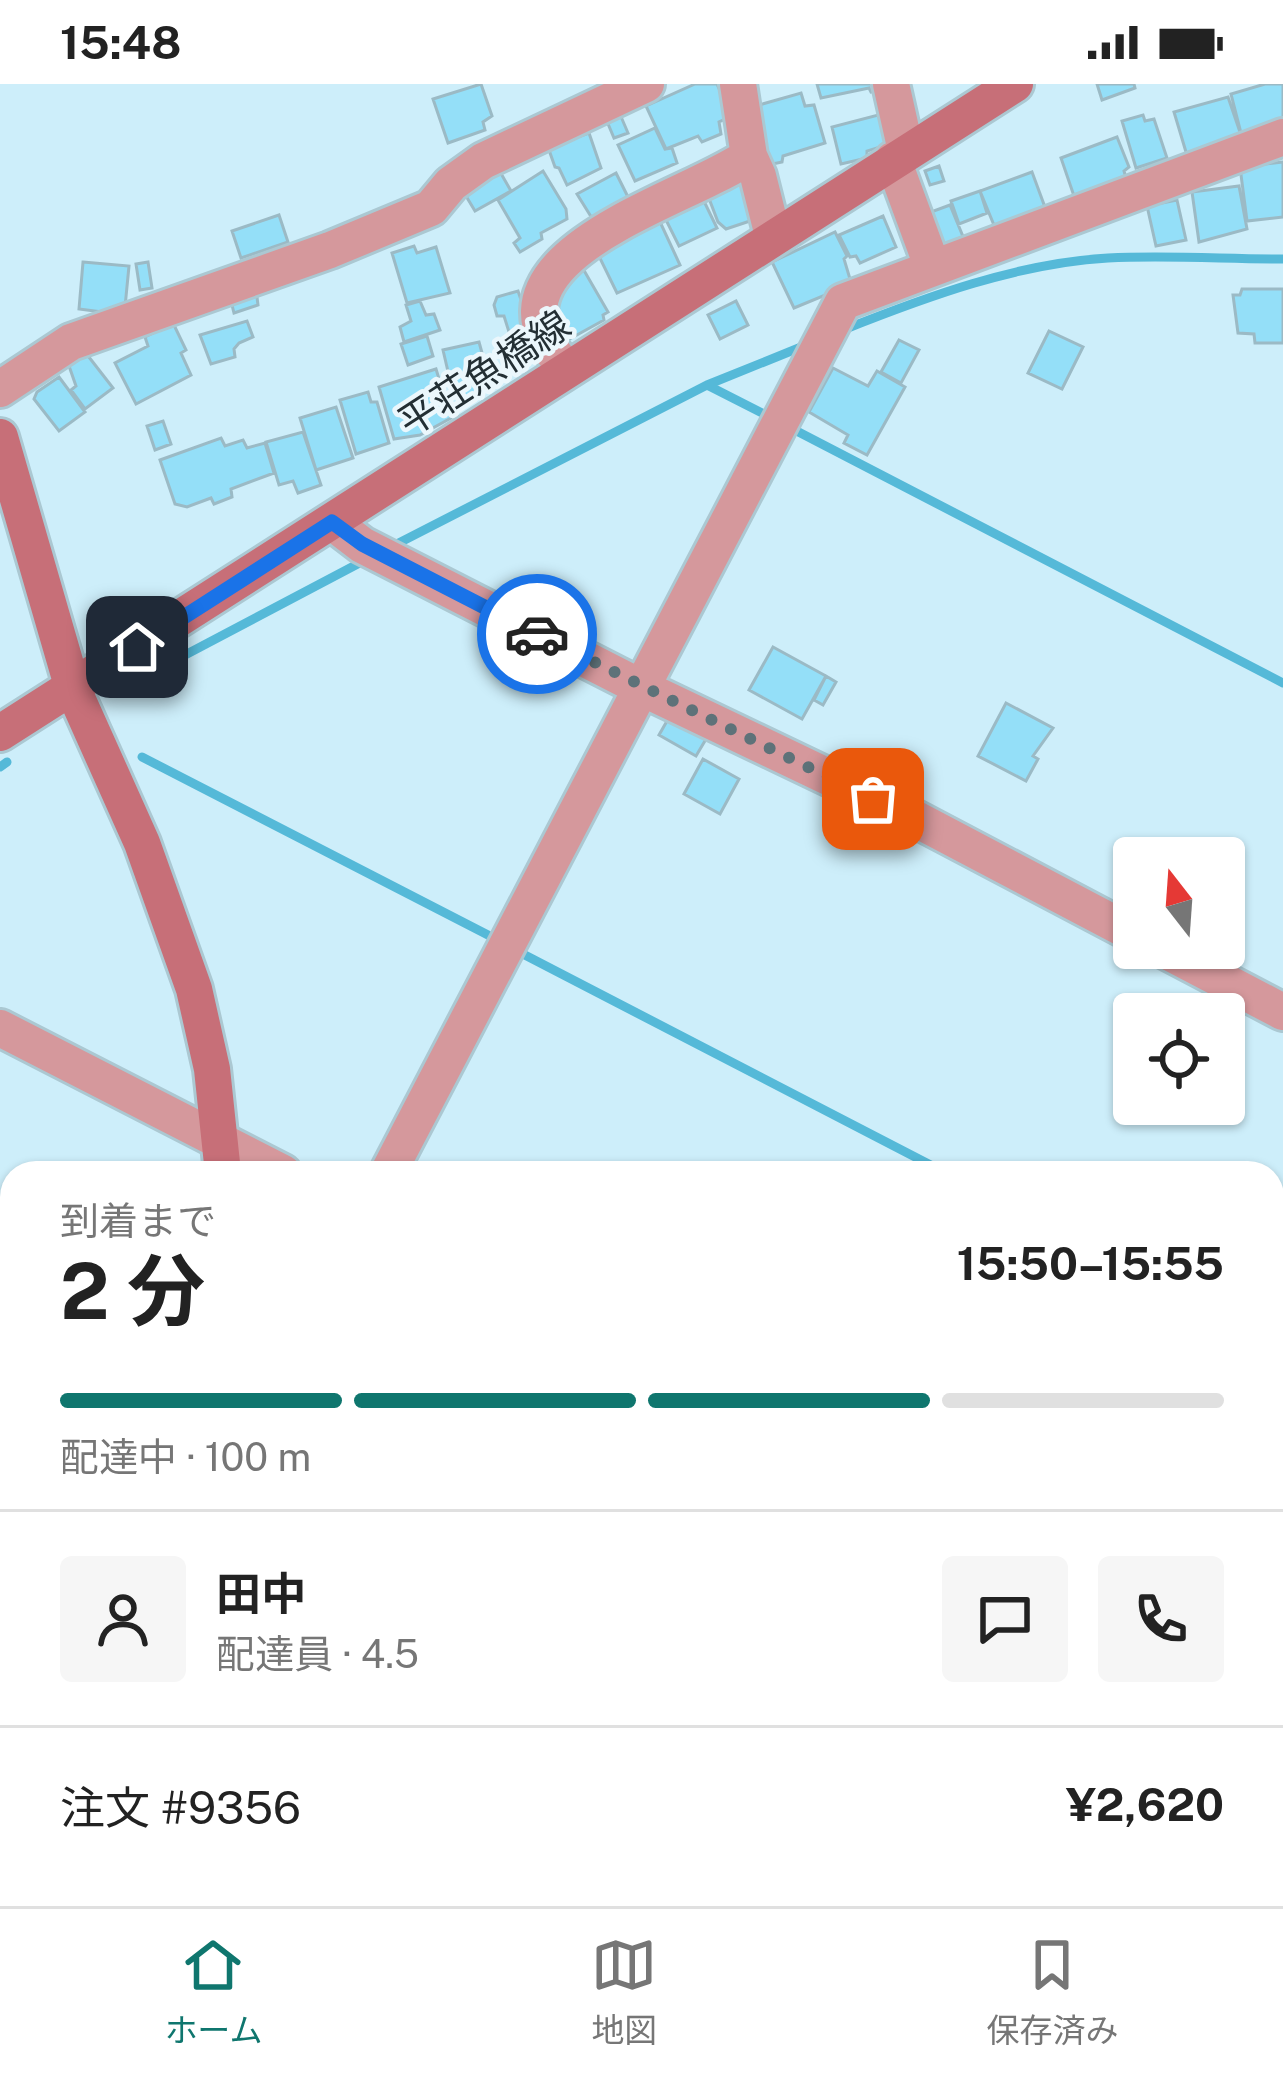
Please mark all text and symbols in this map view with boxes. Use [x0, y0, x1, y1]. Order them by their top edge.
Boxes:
text: 15:48 [60, 16, 181, 69]
street label: 平荘魚橋線 [390, 301, 578, 445]
courier [477, 574, 597, 694]
pin [86, 596, 188, 698]
icon: car [504, 601, 570, 667]
icon: home [104, 614, 170, 680]
pin [822, 748, 924, 850]
icon: bag [840, 766, 906, 832]
north arrow [1113, 837, 1245, 969]
map controls [1113, 837, 1245, 1125]
button: locate [1113, 993, 1245, 1125]
text: 到着まで [60, 1198, 216, 1244]
text: 15:50–15:55 [957, 1237, 1224, 1290]
text: 2 分 [60, 1245, 205, 1337]
text: 配達中 · 100 m [60, 1434, 311, 1480]
button: person [60, 1556, 186, 1682]
button: chat [942, 1556, 1068, 1682]
button: phone [1098, 1556, 1224, 1682]
text: 田中 [216, 1567, 306, 1620]
text: 配達員 · 4.5 [216, 1631, 419, 1677]
text: ¥2,620 [1066, 1778, 1224, 1831]
text: 注文 #9356 [60, 1781, 301, 1834]
tab: ホーム [164, 1932, 263, 2052]
tab: 地図 [591, 1932, 657, 2052]
tab: 保存済み [986, 1932, 1118, 2052]

